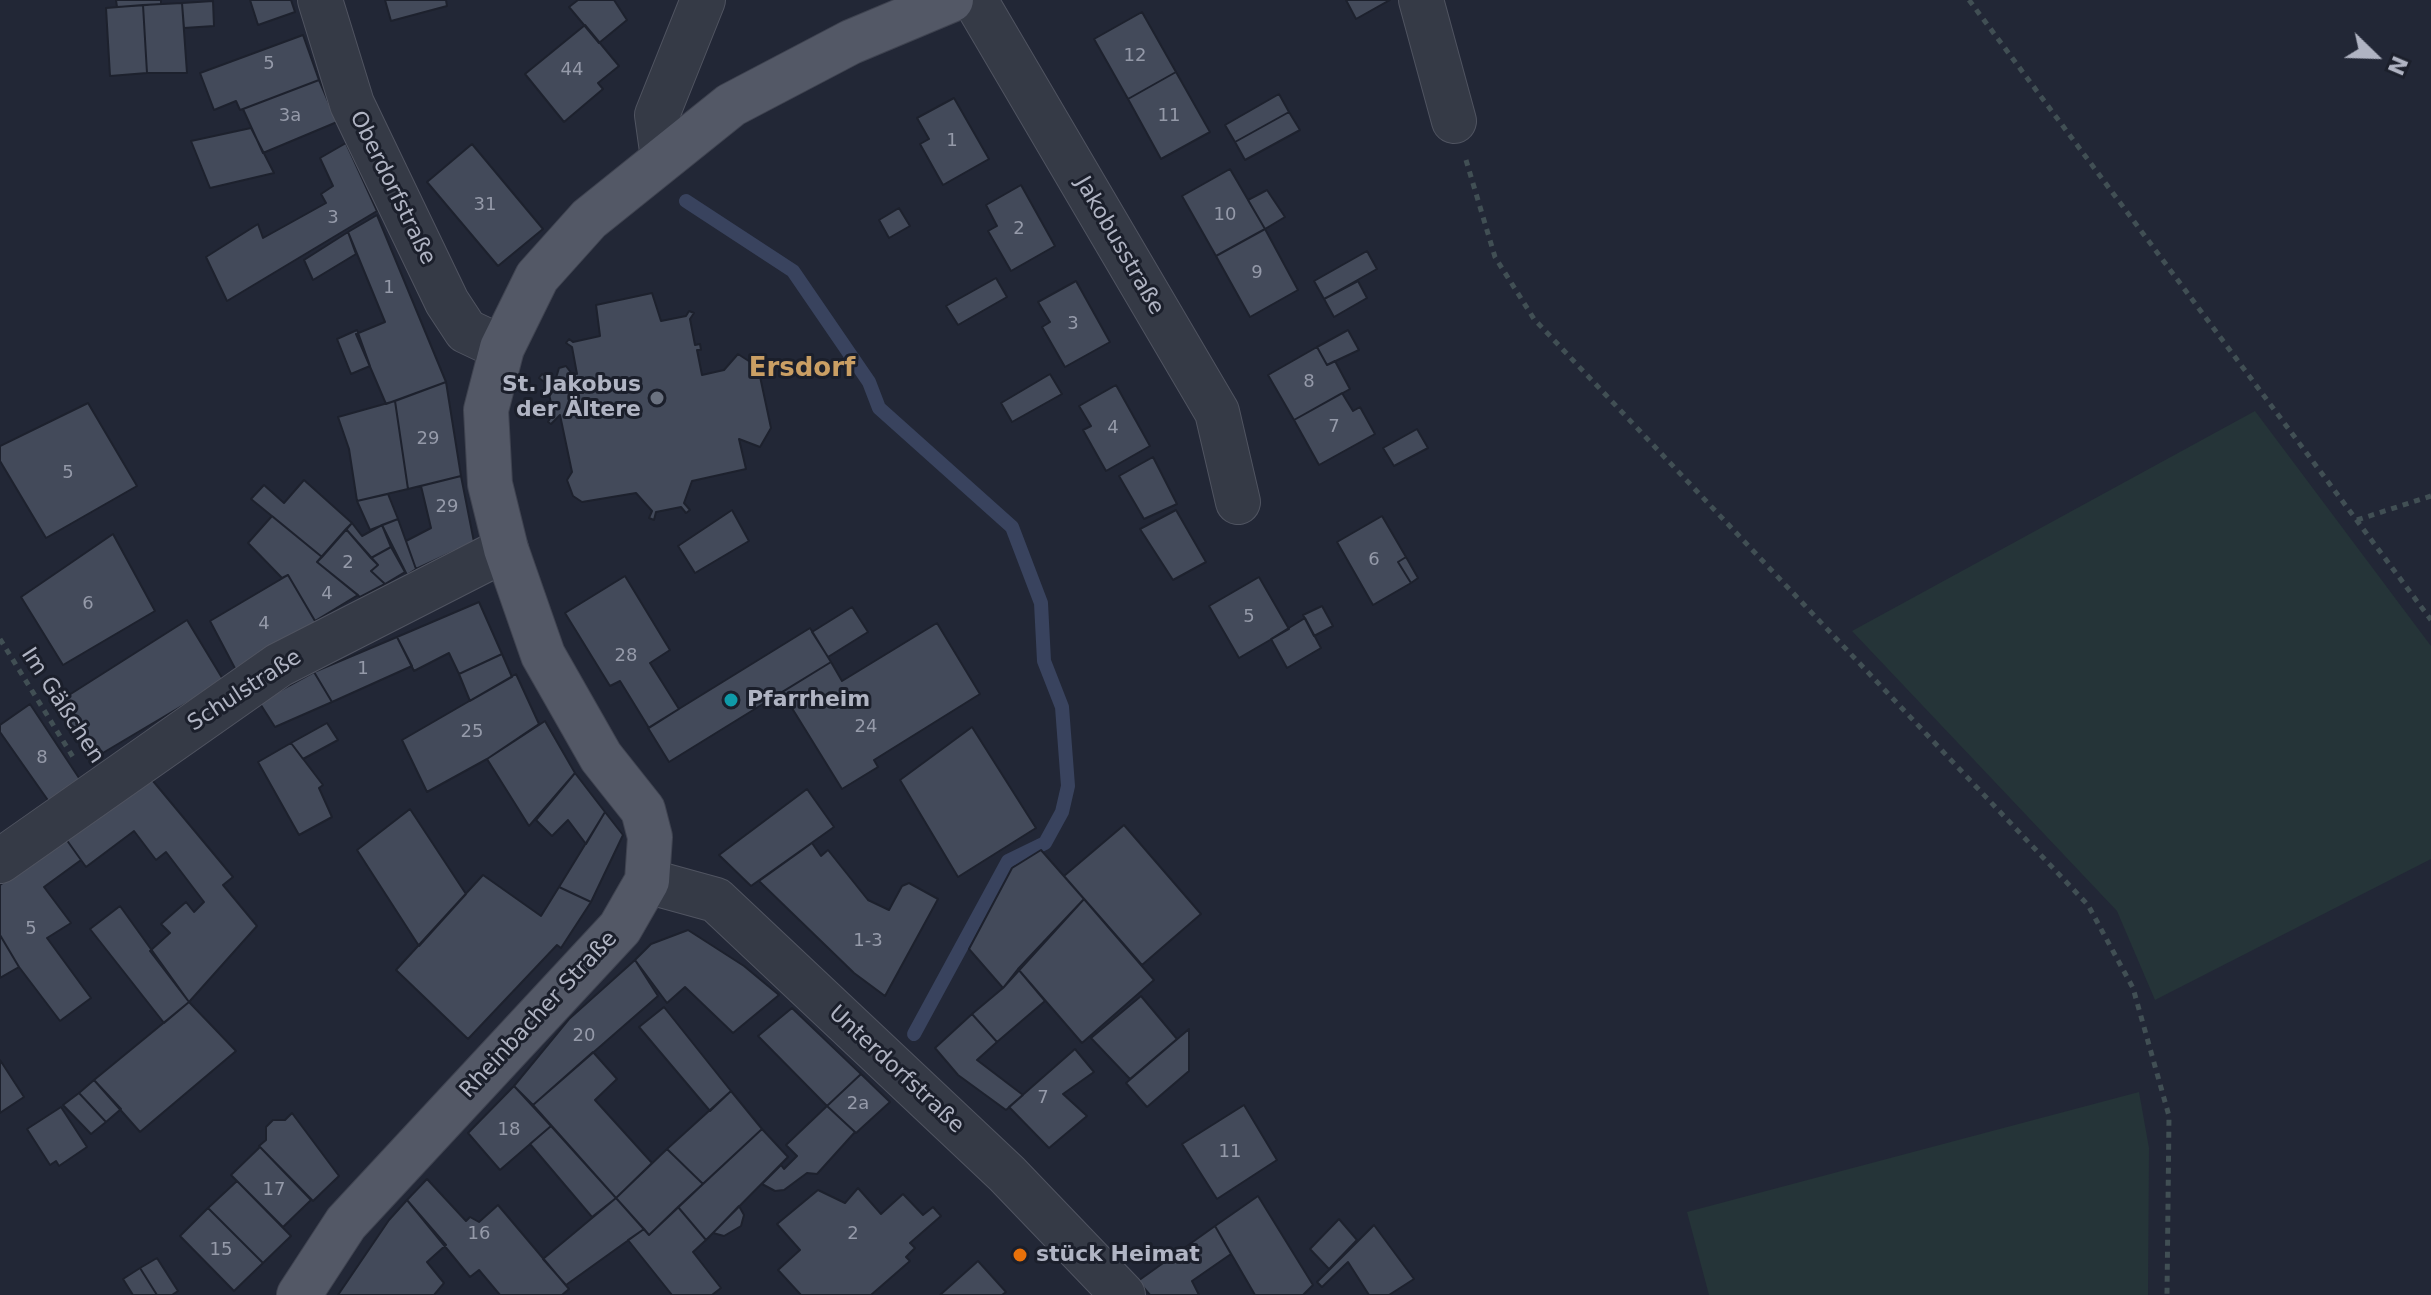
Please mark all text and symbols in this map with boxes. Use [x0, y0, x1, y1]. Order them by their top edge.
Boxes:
north arrow [2335, 16, 2415, 96]
house number: 12 [1124, 45, 1146, 67]
text: N [2382, 52, 2413, 79]
house number: 5 [263, 53, 275, 75]
house number: 44 [561, 59, 583, 81]
house number: 3a [279, 105, 301, 127]
house number: 11 [1158, 105, 1180, 127]
street label: Oberdorfstraße [343, 107, 441, 269]
house number: 1 [946, 130, 958, 152]
street label: Jakobusstraße [1069, 172, 1169, 320]
house number: 31 [474, 194, 496, 216]
house number: 10 [1214, 204, 1236, 226]
house number: 3 [327, 207, 339, 229]
house number: 2 [1013, 218, 1025, 240]
house number: 9 [1251, 262, 1263, 284]
house number: 1 [383, 277, 395, 299]
house number: 3 [1067, 313, 1079, 335]
district label: Ersdorf [749, 353, 855, 385]
house number: 8 [1303, 371, 1315, 393]
place label: St. Jakobus der Ältere [502, 372, 641, 424]
marker: St. Jakobus der Ältere [648, 389, 666, 407]
house number: 7 [1328, 416, 1340, 438]
house number: 4 [1107, 417, 1119, 439]
house number: 29 [417, 428, 439, 450]
house number: 5 [62, 462, 74, 484]
house number: 29 [436, 496, 458, 518]
house number: 6 [1368, 549, 1380, 571]
house number: 2 [342, 552, 354, 574]
house number: 4 [321, 583, 333, 605]
house number: 6 [82, 593, 94, 615]
house number: 5 [1243, 606, 1255, 628]
house number: 4 [258, 613, 270, 635]
street label: Im Gäßchen [15, 643, 109, 769]
street label: Schulstraße [183, 645, 307, 737]
house number: 28 [615, 645, 637, 667]
house number: 1 [357, 658, 369, 680]
place label: Pfarrheim [747, 687, 870, 713]
marker: Pfarrheim [722, 691, 740, 709]
house number: 24 [855, 716, 877, 738]
house number: 25 [461, 721, 483, 743]
house number: 8 [36, 747, 48, 769]
house number: 5 [25, 918, 37, 940]
street label: Rheinbacher Straße [455, 926, 623, 1104]
house number: 1-3 [853, 930, 883, 952]
street label: Unterdorfstraße [823, 1001, 969, 1139]
house number: 20 [573, 1025, 595, 1047]
house number: 7 [1037, 1087, 1049, 1109]
house number: 2a [847, 1093, 869, 1115]
house number: 18 [498, 1119, 520, 1141]
house number: 11 [1219, 1141, 1241, 1163]
house number: 17 [263, 1179, 285, 1201]
house number: 16 [468, 1223, 490, 1245]
house number: 2 [847, 1223, 859, 1245]
house number: 15 [210, 1239, 232, 1261]
place label: stück Heimat [1036, 1242, 1200, 1268]
marker: stück Heimat [1011, 1246, 1029, 1264]

